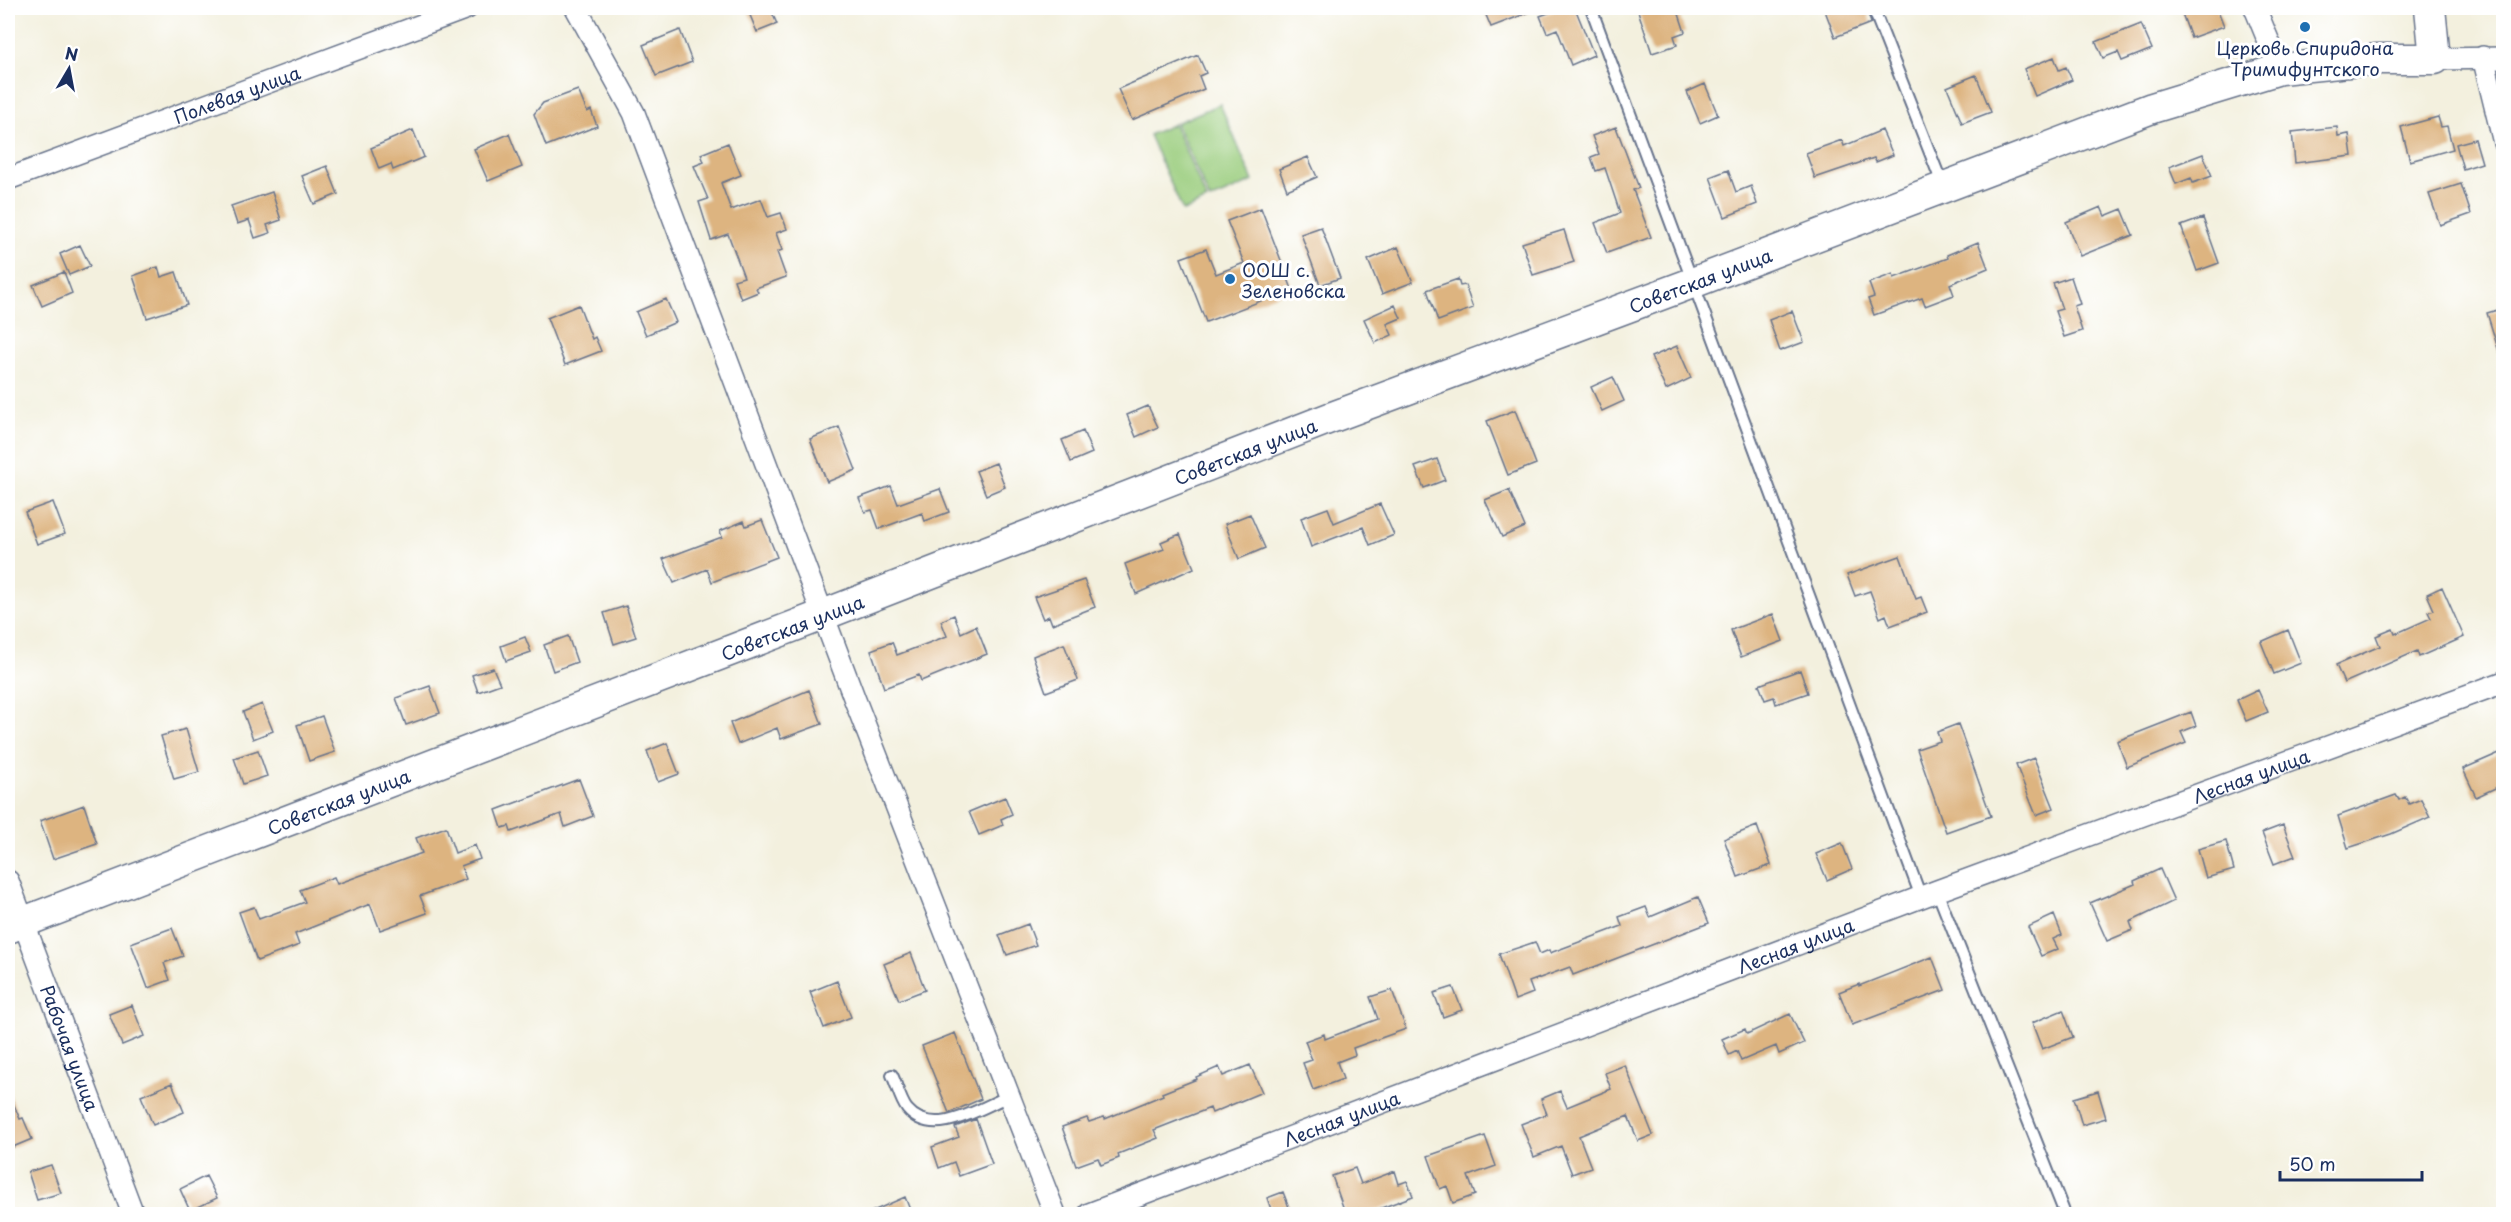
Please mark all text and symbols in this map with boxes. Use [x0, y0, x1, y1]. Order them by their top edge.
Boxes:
marker: Церковь Спиридона Тримифунтского [2298, 20, 2312, 34]
place label: Церковь Спиридона Тримифунтского [2217, 34, 2394, 82]
north arrow [39, 39, 99, 99]
text: N [63, 40, 80, 66]
street label: Полевая улица [169, 58, 304, 130]
street label: Советская улица [1625, 240, 1776, 319]
place label: ООШ с. Зеленовска [1242, 256, 1346, 304]
marker: ООШ с. Зеленовска [1223, 272, 1237, 286]
street label: Советская улица [1170, 411, 1321, 491]
street label: Советская улица [717, 587, 868, 667]
street label: Лесная улица [2189, 741, 2314, 809]
street label: Советская улица [263, 761, 414, 841]
street label: Лесная улица [1733, 910, 1858, 979]
street label: Рабочая улица [35, 981, 107, 1115]
street label: Лесная улица [1279, 1083, 1404, 1152]
scale bar [2280, 1144, 2422, 1182]
text: 50 m [2289, 1150, 2336, 1177]

